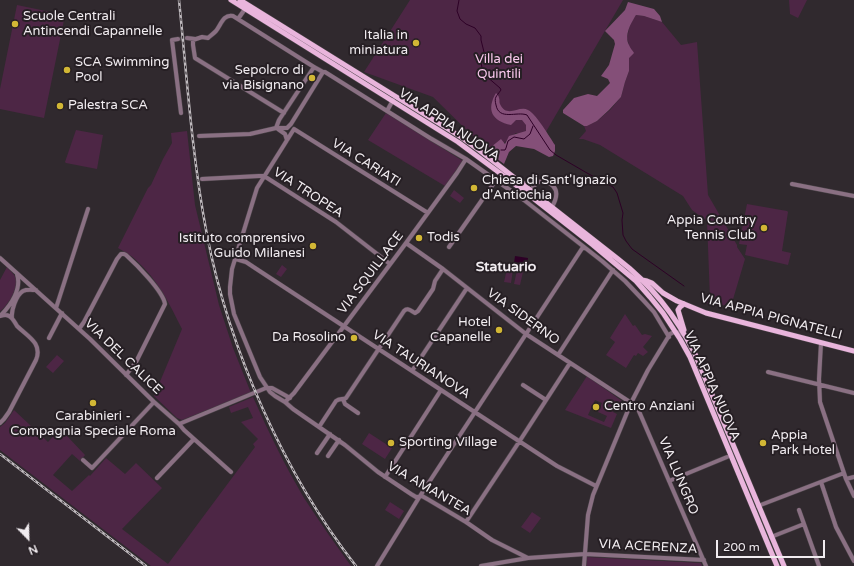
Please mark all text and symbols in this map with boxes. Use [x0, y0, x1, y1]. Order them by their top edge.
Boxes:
place label: Scuole Centrali Antincendi Capannelle [23, 9, 162, 40]
marker: Scuole Centrali Antincendi Capannelle [10, 19, 20, 29]
place label: Italia in miniatura [349, 28, 408, 59]
marker: Italia in miniatura [411, 38, 421, 48]
park label: Villa dei Quintili [475, 52, 523, 83]
place label: SCA Swimming Pool [75, 55, 169, 86]
place label: Sepolcro di via Bisignano [222, 63, 304, 94]
marker: SCA Swimming Pool [62, 65, 72, 75]
marker: Sepolcro di via Bisignano [307, 73, 317, 83]
street label: VIA APPIA NUOVA [395, 85, 503, 165]
place label: Palestra SCA [68, 98, 148, 114]
marker: Palestra SCA [55, 101, 65, 111]
street label: VIA CARIATI [329, 136, 403, 190]
street label: VIA TROPEA [270, 165, 346, 221]
place label: Chiesa di Sant'Ignazio d'Antiochia [482, 173, 617, 204]
marker: Chiesa di Sant'Ignazio d'Antiochia [469, 183, 479, 193]
place label: Appia Country Tennis Club [667, 213, 756, 244]
marker: Appia Country Tennis Club [759, 223, 769, 233]
street label: VIA SQUILLACE [335, 229, 407, 317]
place label: Todis [427, 230, 460, 246]
place label: Istituto comprensivo Guido Milanesi [179, 231, 305, 262]
marker: Todis [414, 233, 424, 243]
marker: Istituto comprensivo Guido Milanesi [308, 241, 318, 251]
district label: Statuario [476, 259, 536, 275]
street label: VIA SIDERNO [484, 285, 562, 349]
street label: VIA APPIA PIGNATELLI [698, 291, 844, 343]
place label: Hotel Capanelle [430, 315, 491, 346]
street label: VIA DEL CALICE [81, 316, 165, 398]
marker: Hotel Capanelle [494, 325, 504, 335]
street label: VIA TAURIANOVA [369, 327, 473, 403]
street label: VIA APPIA NUOVA [681, 329, 743, 443]
place label: Da Rosolino [272, 330, 346, 346]
marker: Da Rosolino [349, 333, 359, 343]
marker: Carabinieri - Compagnia Speciale Roma [88, 398, 98, 408]
place label: Centro Anziani [604, 399, 695, 415]
marker: Centro Anziani [591, 402, 601, 412]
place label: Carabinieri - Compagnia Speciale Roma [10, 409, 176, 440]
place label: Appia Park Hotel [771, 428, 835, 459]
place label: Sporting Village [399, 435, 497, 451]
street label: VIA LUNGRO [655, 435, 701, 517]
marker: Sporting Village [386, 438, 396, 448]
marker: Appia Park Hotel [758, 438, 768, 448]
street label: VIA AMANTEA [384, 459, 474, 519]
north arrow [8, 518, 48, 558]
scale bar [718, 532, 827, 558]
street label: VIA ACERENZA [598, 537, 698, 557]
text: 200 m [723, 540, 760, 554]
text: N [26, 542, 39, 557]

